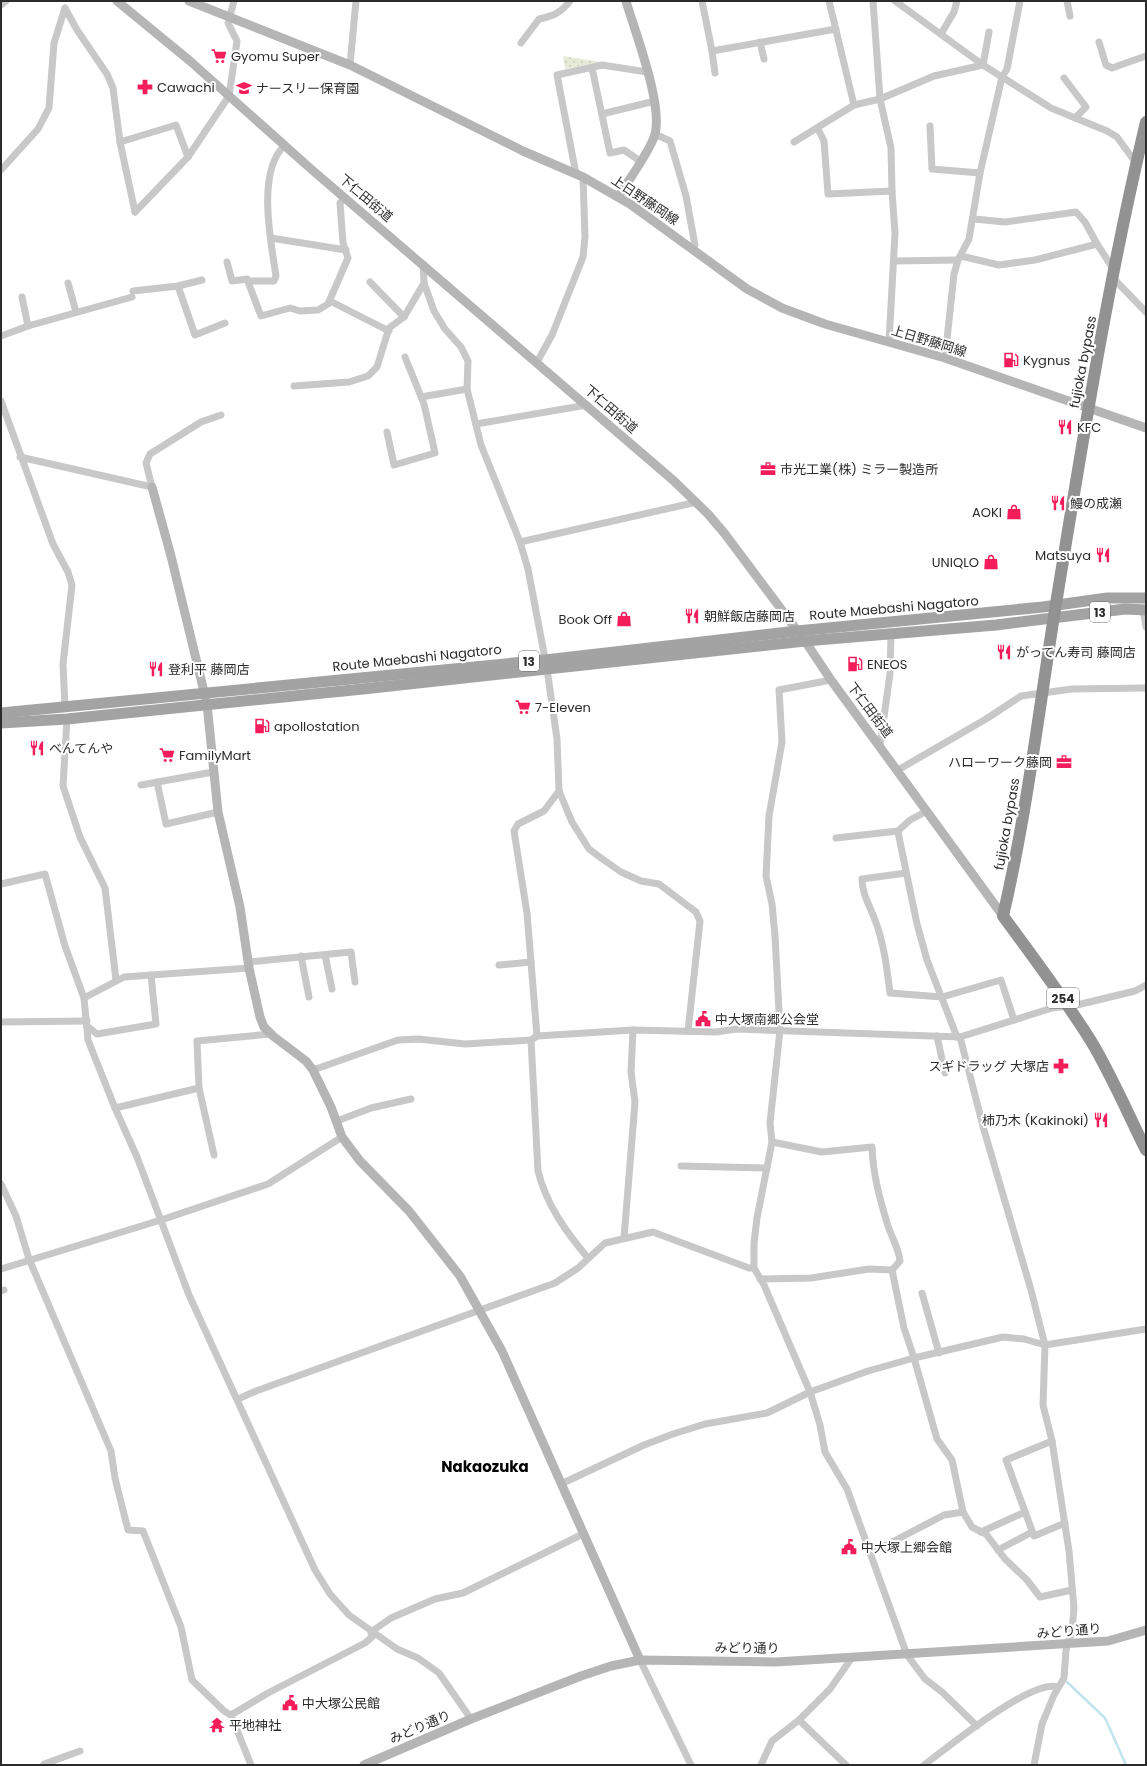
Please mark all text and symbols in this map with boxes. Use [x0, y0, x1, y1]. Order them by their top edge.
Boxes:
supermarket icon: Gyomu Super [210, 47, 228, 65]
place label: Gyomu Super [231, 47, 320, 66]
pharmacy icon: Cawachi [136, 78, 154, 96]
place label: Cawachi [157, 78, 215, 97]
school or university icon: ナースリー保育園 [235, 79, 253, 97]
place label: ナースリー保育園 [256, 79, 359, 98]
street label: 下仁田街道 [335, 170, 397, 226]
street label: 上日野藤岡線 [607, 170, 683, 230]
street label: fujioka bypass [1065, 314, 1101, 410]
street label: 上日野藤岡線 [889, 321, 969, 361]
fuel station icon: Kygnus [1002, 351, 1020, 369]
place label: Kygnus [1023, 351, 1071, 370]
street label: 下仁田街道 [580, 381, 642, 437]
restaurant icon: KFC [1056, 418, 1074, 436]
place label: KFC [1077, 418, 1101, 437]
office icon: 市光工業(株) ミラー製造所 [759, 460, 777, 478]
place label: 市光工業(株) ミラー製造所 [780, 460, 938, 479]
restaurant icon: 鰻の成瀬 [1049, 494, 1067, 512]
place label: 鰻の成瀬 [1070, 494, 1122, 513]
place label: AOKI [972, 503, 1002, 522]
shop icon: AOKI [1005, 503, 1023, 521]
place label: Matsuya [1035, 546, 1091, 565]
restaurant icon: Matsuya [1094, 546, 1112, 564]
place label: UNIQLO [932, 553, 979, 572]
shop icon: UNIQLO [982, 553, 1000, 571]
street label: Route Maebashi Nagatoro [809, 591, 979, 625]
road number: 13 [1090, 602, 1110, 622]
restaurant icon: 朝鮮飯店藤岡店 [683, 607, 701, 625]
place label: 朝鮮飯店藤岡店 [704, 607, 795, 626]
place label: Book Off [558, 610, 612, 629]
shop icon: Book Off [615, 610, 633, 628]
street label: Route Maebashi Nagatoro [332, 640, 502, 676]
restaurant icon: がってん寿司 藤岡店 [995, 643, 1013, 661]
place label: がってん寿司 藤岡店 [1016, 643, 1136, 662]
road number: 13 [519, 651, 539, 671]
fuel station icon: ENEOS [846, 655, 864, 673]
place label: ENEOS [867, 655, 907, 674]
restaurant icon: 登利平 藤岡店 [147, 660, 165, 678]
place label: 登利平 藤岡店 [168, 660, 249, 679]
street label: 下仁田街道 [843, 678, 897, 742]
supermarket icon: 7-Eleven [514, 698, 532, 716]
place label: 7-Eleven [535, 698, 591, 717]
fuel station icon: apollostation [253, 717, 271, 735]
place label: apollostation [274, 717, 360, 736]
restaurant icon: べんてんや [28, 739, 46, 757]
place label: べんてんや [49, 739, 113, 758]
supermarket icon: FamilyMart [158, 746, 176, 764]
place label: FamilyMart [179, 746, 251, 765]
place label: ハローワーク藤岡 [948, 753, 1052, 772]
office icon: ハローワーク藤岡 [1055, 753, 1073, 771]
street label: fujioka bypass [990, 776, 1025, 872]
road number: 254 [1047, 988, 1079, 1008]
public building icon: 中大塚南郷公会堂 [694, 1010, 712, 1028]
place label: 中大塚南郷公会堂 [715, 1010, 819, 1029]
place label: スギドラッグ 大塚店 [929, 1057, 1049, 1076]
pharmacy icon: スギドラッグ 大塚店 [1052, 1057, 1070, 1075]
place label: 柿乃木 (Kakinoki) [982, 1111, 1089, 1130]
restaurant icon: 柿乃木 (Kakinoki) [1092, 1111, 1110, 1129]
district label: Nakaozuka [441, 1456, 529, 1477]
public building icon: 中大塚上郷会館 [840, 1538, 858, 1556]
place label: 中大塚上郷会館 [861, 1538, 952, 1557]
street label: みどり通り [1036, 1619, 1102, 1643]
street label: みどり通り [714, 1638, 780, 1658]
public building icon: 中大塚公民館 [281, 1694, 299, 1712]
place label: 中大塚公民館 [302, 1694, 380, 1713]
street label: みどり通り [386, 1706, 454, 1748]
temple icon: 平地神社 [208, 1716, 226, 1734]
place label: 平地神社 [229, 1716, 281, 1735]

